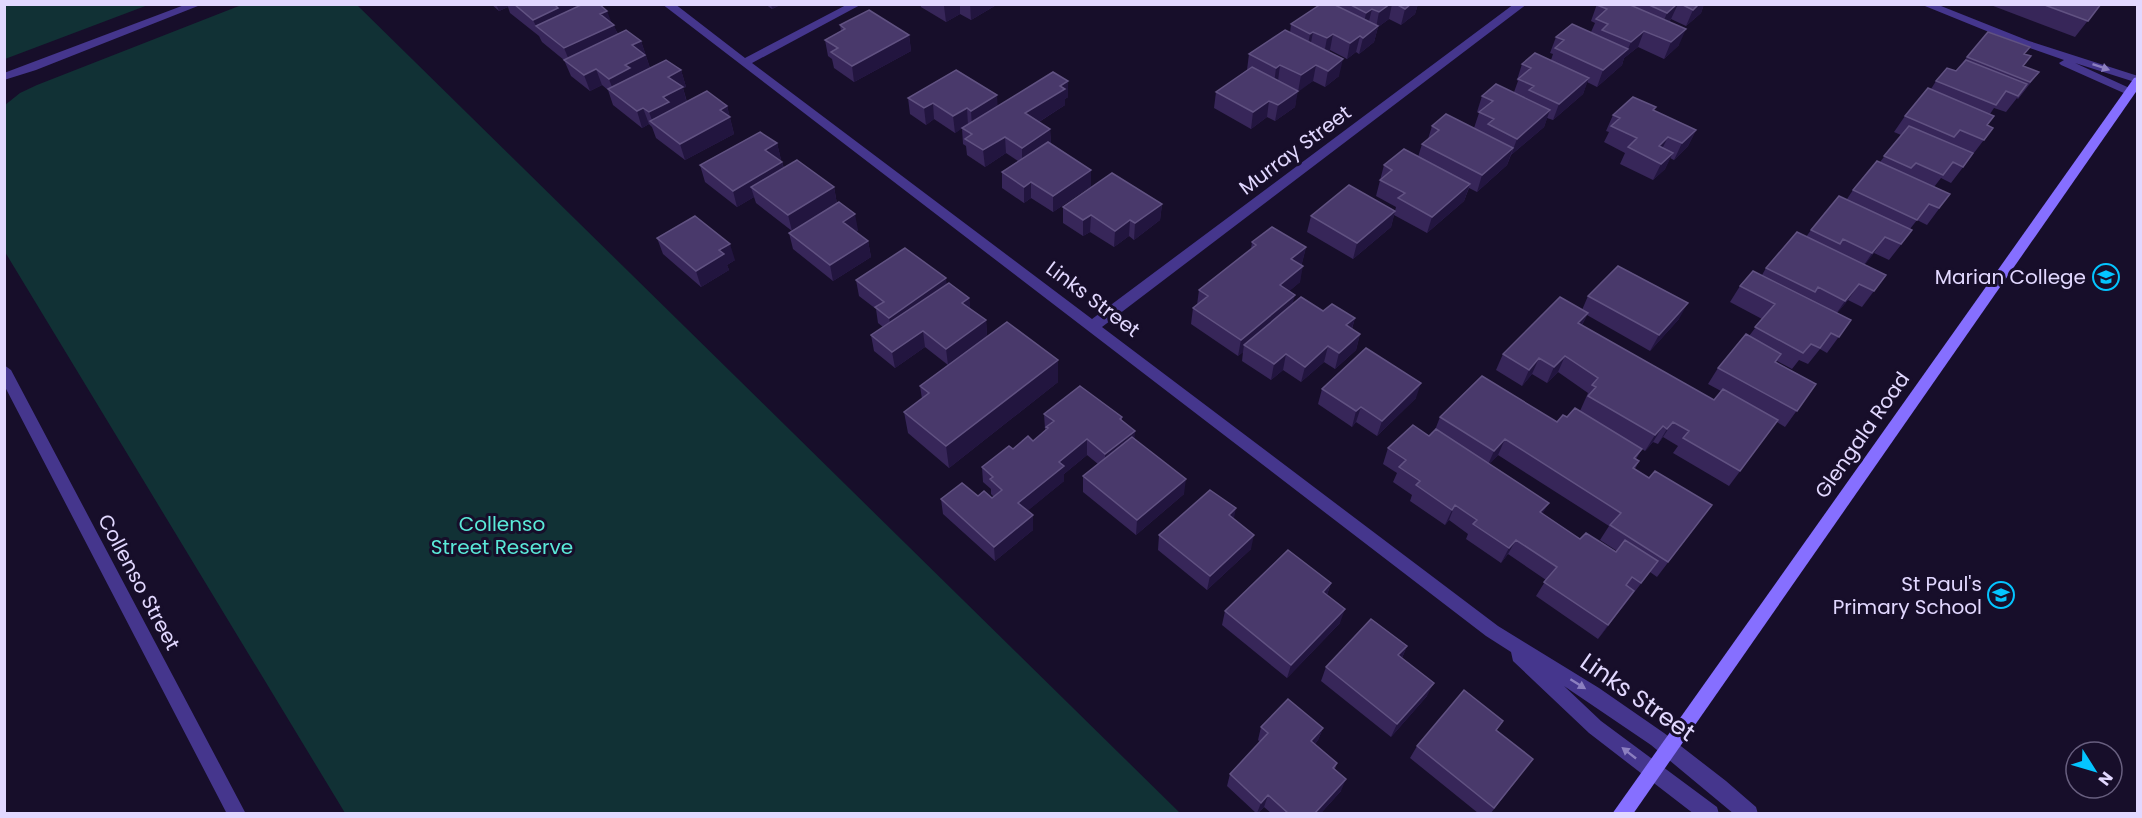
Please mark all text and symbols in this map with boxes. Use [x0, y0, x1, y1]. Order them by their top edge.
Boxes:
one-way arrow [2092, 62, 2110, 72]
street label: Murray Street [1233, 99, 1357, 201]
street label: Links Street [1040, 254, 1146, 344]
school or university icon: Marian College [2091, 262, 2121, 292]
place label: Marian College [1935, 263, 2086, 291]
street label: Glengala Road [1808, 366, 1916, 504]
street label: Collenso Street [91, 509, 187, 655]
park label: Collenso Street Reserve [431, 510, 573, 561]
place label: St Paul's Primary School [1833, 570, 1982, 621]
school or university icon: St Paul's Primary School [1986, 580, 2016, 610]
street label: Links Street [1574, 645, 1702, 749]
one-way arrow [1570, 678, 1586, 689]
north arrow [2064, 740, 2124, 800]
one-way arrow [1622, 748, 1637, 760]
text: N [2093, 767, 2118, 790]

